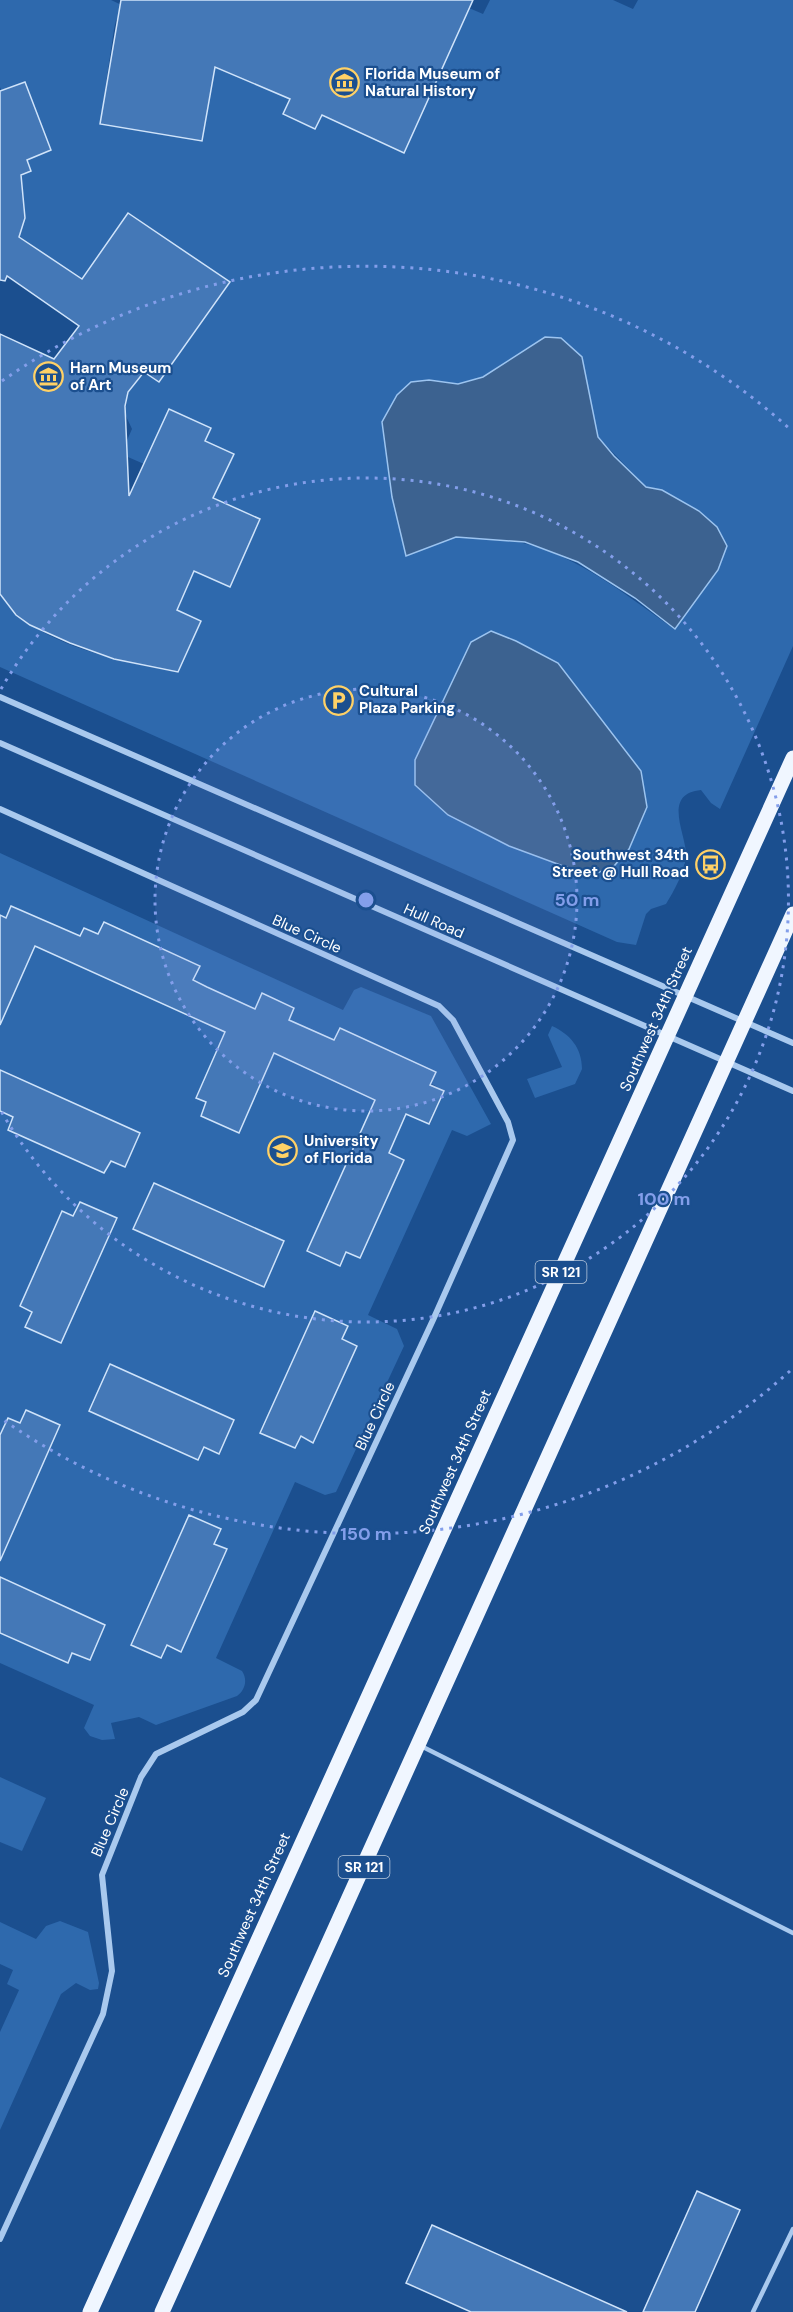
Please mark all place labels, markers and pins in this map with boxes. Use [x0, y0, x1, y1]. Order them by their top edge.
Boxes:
place label: Florida Museum of Natural History [365, 64, 500, 101]
museum icon: Florida Museum of Natural History [328, 67, 360, 99]
place label: Harn Museum of Art [70, 358, 171, 395]
museum icon: Harn Museum of Art [33, 361, 65, 393]
place label: Cultural Plaza Parking [359, 681, 455, 718]
parking icon: Cultural Plaza Parking [322, 684, 354, 716]
place label: Southwest 34th Street @ Hull Road [552, 845, 689, 882]
bus stop icon: Southwest 34th Street @ Hull Road [694, 848, 726, 880]
centre of rings [356, 890, 376, 910]
place label: University of Florida [304, 1131, 379, 1168]
school or university icon: University of Florida [267, 1134, 299, 1166]

